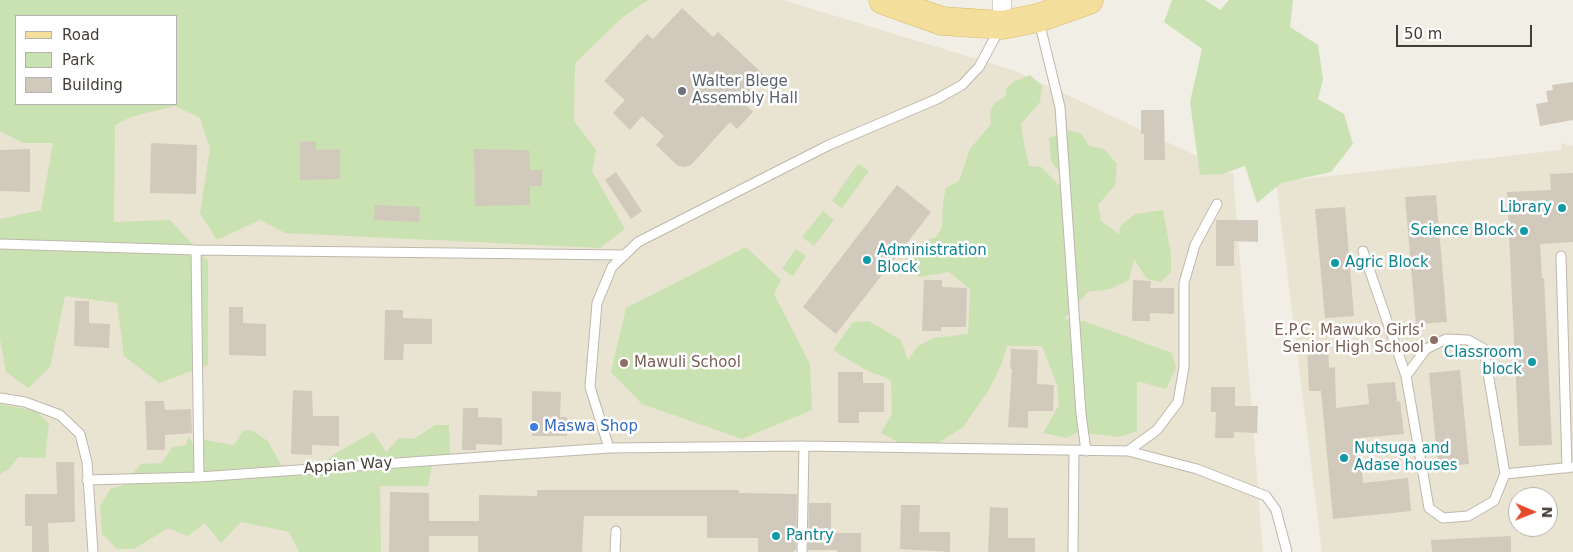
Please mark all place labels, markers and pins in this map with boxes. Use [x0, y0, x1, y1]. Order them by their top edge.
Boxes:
place label: Walter Blege Assembly Hall [692, 73, 798, 108]
marker: Walter Blege Assembly Hall [676, 85, 688, 97]
place label: Library [1500, 199, 1552, 217]
marker: Library [1556, 202, 1568, 214]
place label: Science Block [1411, 222, 1514, 240]
marker: Science Block [1518, 225, 1530, 237]
place label: Administration Block [877, 242, 987, 277]
marker: Administration Block [861, 254, 873, 266]
place label: Agric Block [1345, 254, 1429, 272]
marker: Agric Block [1329, 257, 1341, 269]
place label: E.P.C. Mawuko Girls' Senior High School [1274, 322, 1424, 357]
marker: E.P.C. Mawuko Girls' Senior High School [1428, 334, 1440, 346]
place label: Classroom block [1444, 344, 1522, 379]
place label: Mawuli School [634, 354, 741, 372]
marker: Classroom block [1526, 356, 1538, 368]
marker: Mawuli School [618, 357, 630, 369]
place label: Maswa Shop [544, 418, 638, 436]
marker: Maswa Shop [528, 421, 540, 433]
place label: Nutsuga and Adase houses [1354, 440, 1458, 475]
marker: Nutsuga and Adase houses [1338, 452, 1350, 464]
place label: Pantry [786, 527, 834, 545]
marker: Pantry [770, 530, 782, 542]

